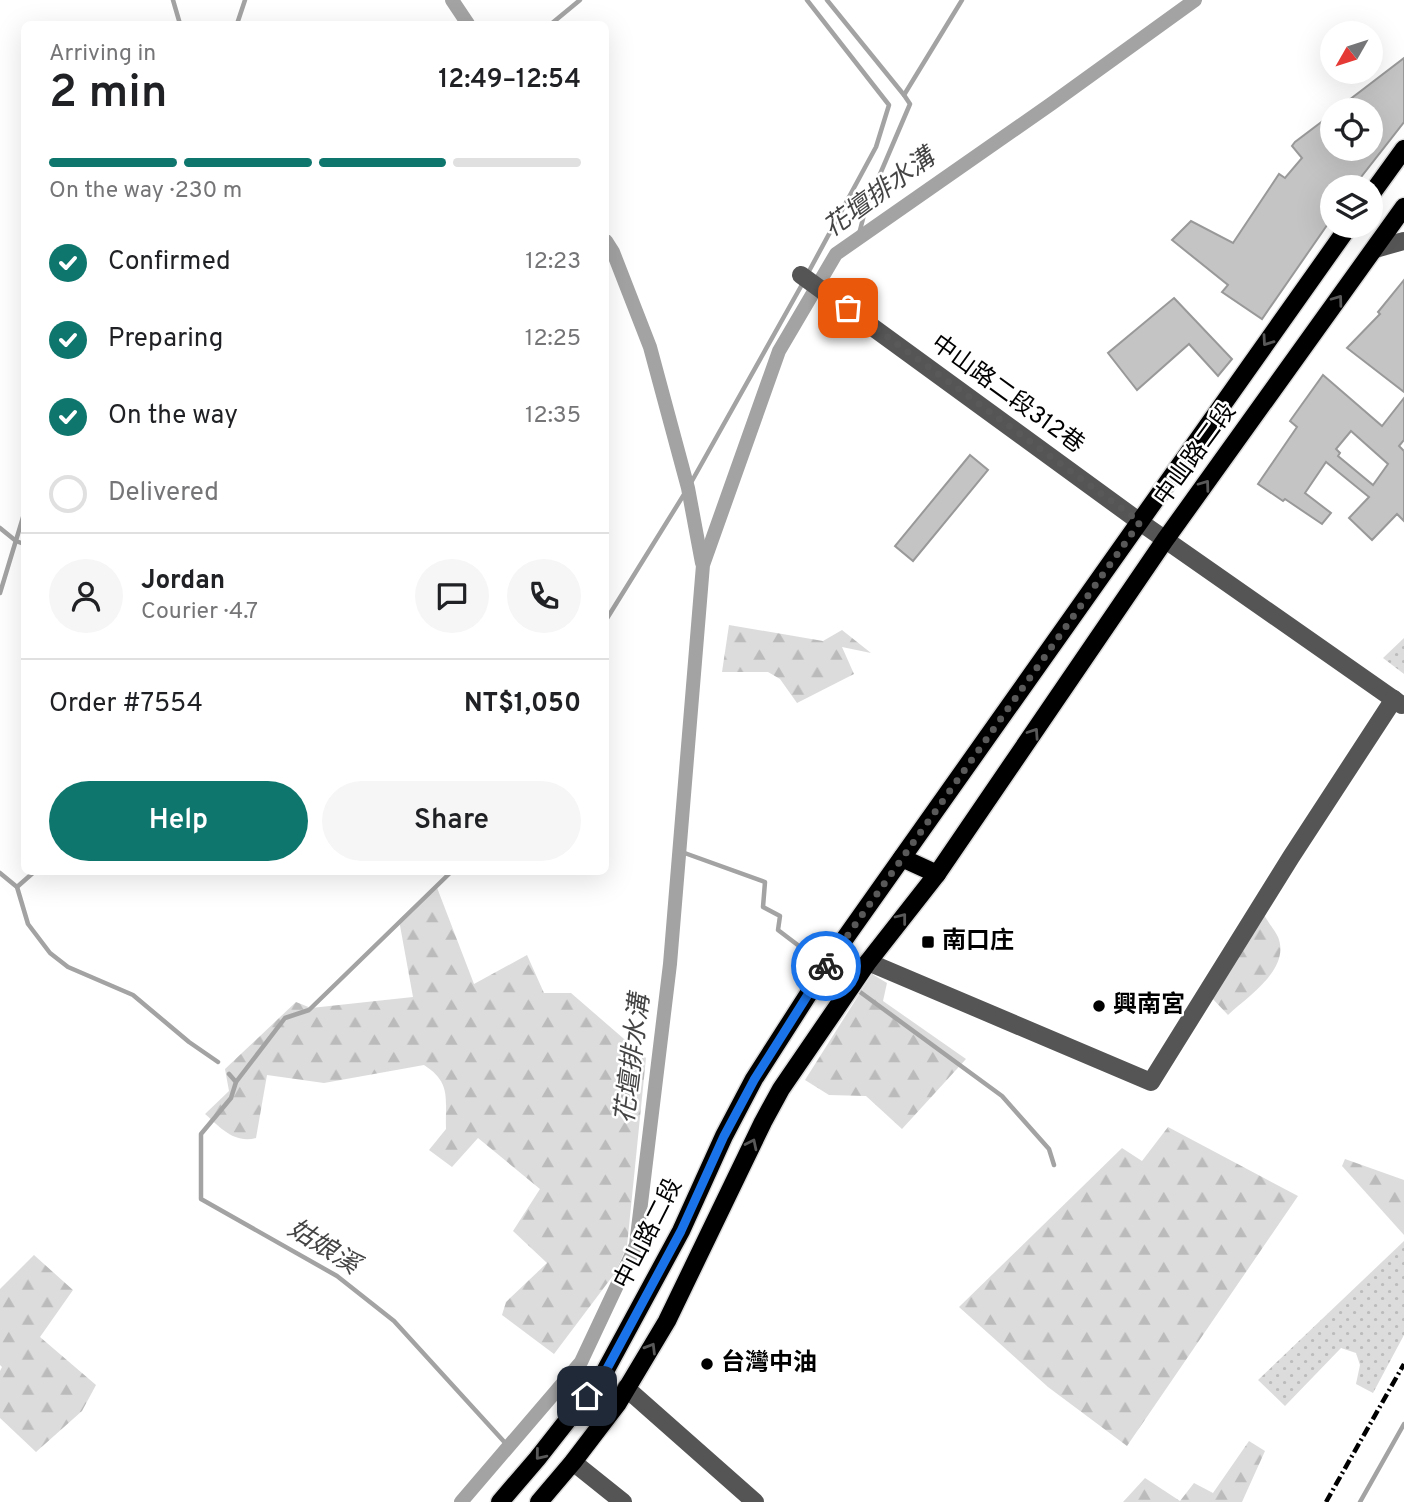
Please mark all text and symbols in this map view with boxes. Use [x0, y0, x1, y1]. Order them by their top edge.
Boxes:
north arrow [1320, 21, 1382, 84]
map controls [1320, 21, 1383, 238]
text: Arriving in [49, 40, 156, 69]
text: 12:49–12:54 [438, 64, 581, 97]
text: 2 min [49, 65, 168, 124]
button: locate [1320, 98, 1383, 161]
water label: 花壇排水溝 [818, 140, 946, 246]
button: layers [1320, 175, 1383, 238]
text: On the way · 230 m [49, 177, 242, 206]
icon: check [49, 244, 87, 282]
text: Confirmed [108, 246, 231, 279]
text: 12:23 [525, 248, 581, 277]
pin [818, 278, 878, 338]
icon: bag [829, 289, 867, 327]
one-way arrow [1330, 295, 1342, 308]
icon: check [49, 321, 87, 359]
text: Preparing [108, 323, 223, 356]
text: 12:25 [525, 325, 581, 354]
street label: 中山路二段312巷 [925, 329, 1089, 461]
one-way arrow [1263, 333, 1275, 346]
icon: check [49, 398, 87, 436]
street label: 中山路二段 [1149, 398, 1243, 512]
text: On the way [108, 400, 238, 433]
text: 12:35 [525, 402, 581, 431]
text: Delivered [108, 477, 219, 510]
one-way arrow [1197, 480, 1209, 493]
button: person [49, 559, 123, 633]
button: chat [415, 559, 489, 633]
button: phone [507, 559, 581, 633]
text: Jordan [141, 565, 225, 598]
text: Courier · 4.7 [141, 598, 258, 627]
text: Order #7554 [49, 688, 203, 721]
text: NT$1,050 [464, 688, 581, 721]
one-way arrow [1026, 728, 1038, 741]
button: Help [49, 781, 308, 861]
button: Share [322, 781, 581, 861]
one-way arrow [894, 914, 907, 926]
place label: 南口庄 [942, 927, 1014, 957]
courier [791, 931, 861, 1001]
marker: 南口庄 [920, 934, 936, 950]
icon: bike [807, 947, 845, 985]
water label: 花壇排水溝 [610, 989, 659, 1126]
place label: 興南宮 [1113, 991, 1185, 1021]
marker: 興南宮 [1091, 998, 1107, 1014]
one-way arrow [743, 1139, 757, 1151]
street label: 中山路二段 [608, 1174, 690, 1294]
water label: 姑娘溪 [281, 1213, 368, 1285]
one-way arrow [642, 1343, 655, 1356]
place label: 台灣中油 [721, 1349, 817, 1379]
marker: 台灣中油 [699, 1356, 715, 1372]
pin [557, 1366, 617, 1426]
icon: home [568, 1377, 606, 1415]
one-way arrow [536, 1447, 548, 1460]

